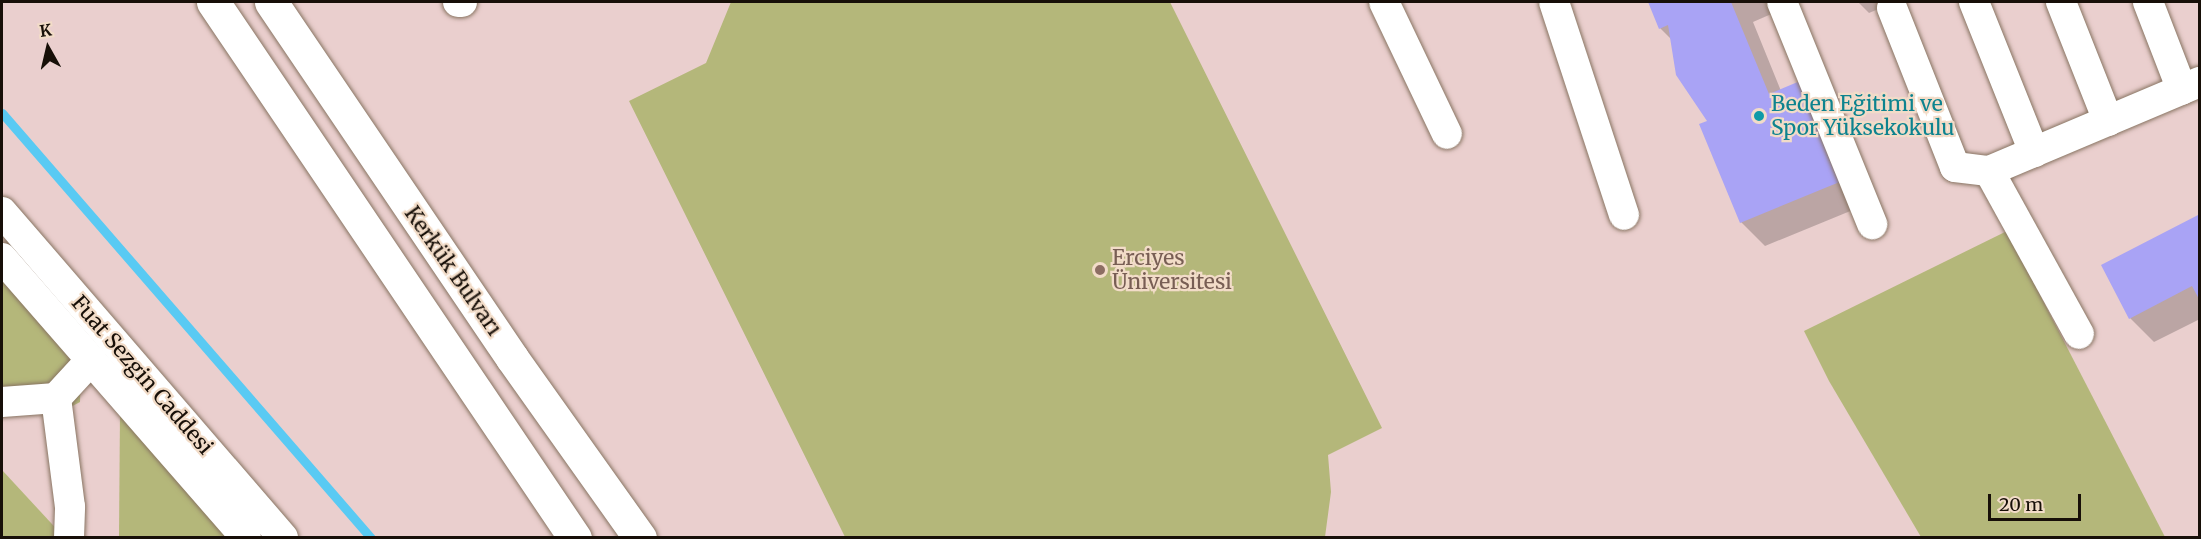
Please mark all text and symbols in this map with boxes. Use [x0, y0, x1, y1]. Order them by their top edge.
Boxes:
north arrow [18, 18, 78, 78]
text: K [38, 19, 53, 41]
place label: Beden Eğitimi ve Spor Yüksekokulu [1771, 91, 1954, 141]
marker: Beden Eğitimi ve Spor Yüksekokulu [1752, 109, 1766, 123]
street label: Kerkük Bulvarı [399, 202, 507, 340]
place label: Erciyes Üniversitesi [1112, 245, 1232, 295]
marker: Erciyes Üniversitesi [1093, 263, 1107, 277]
street label: Fuat Sezgin Caddesi [66, 290, 218, 460]
scale bar [1991, 482, 2084, 520]
text: 20 m [1999, 493, 2043, 516]

